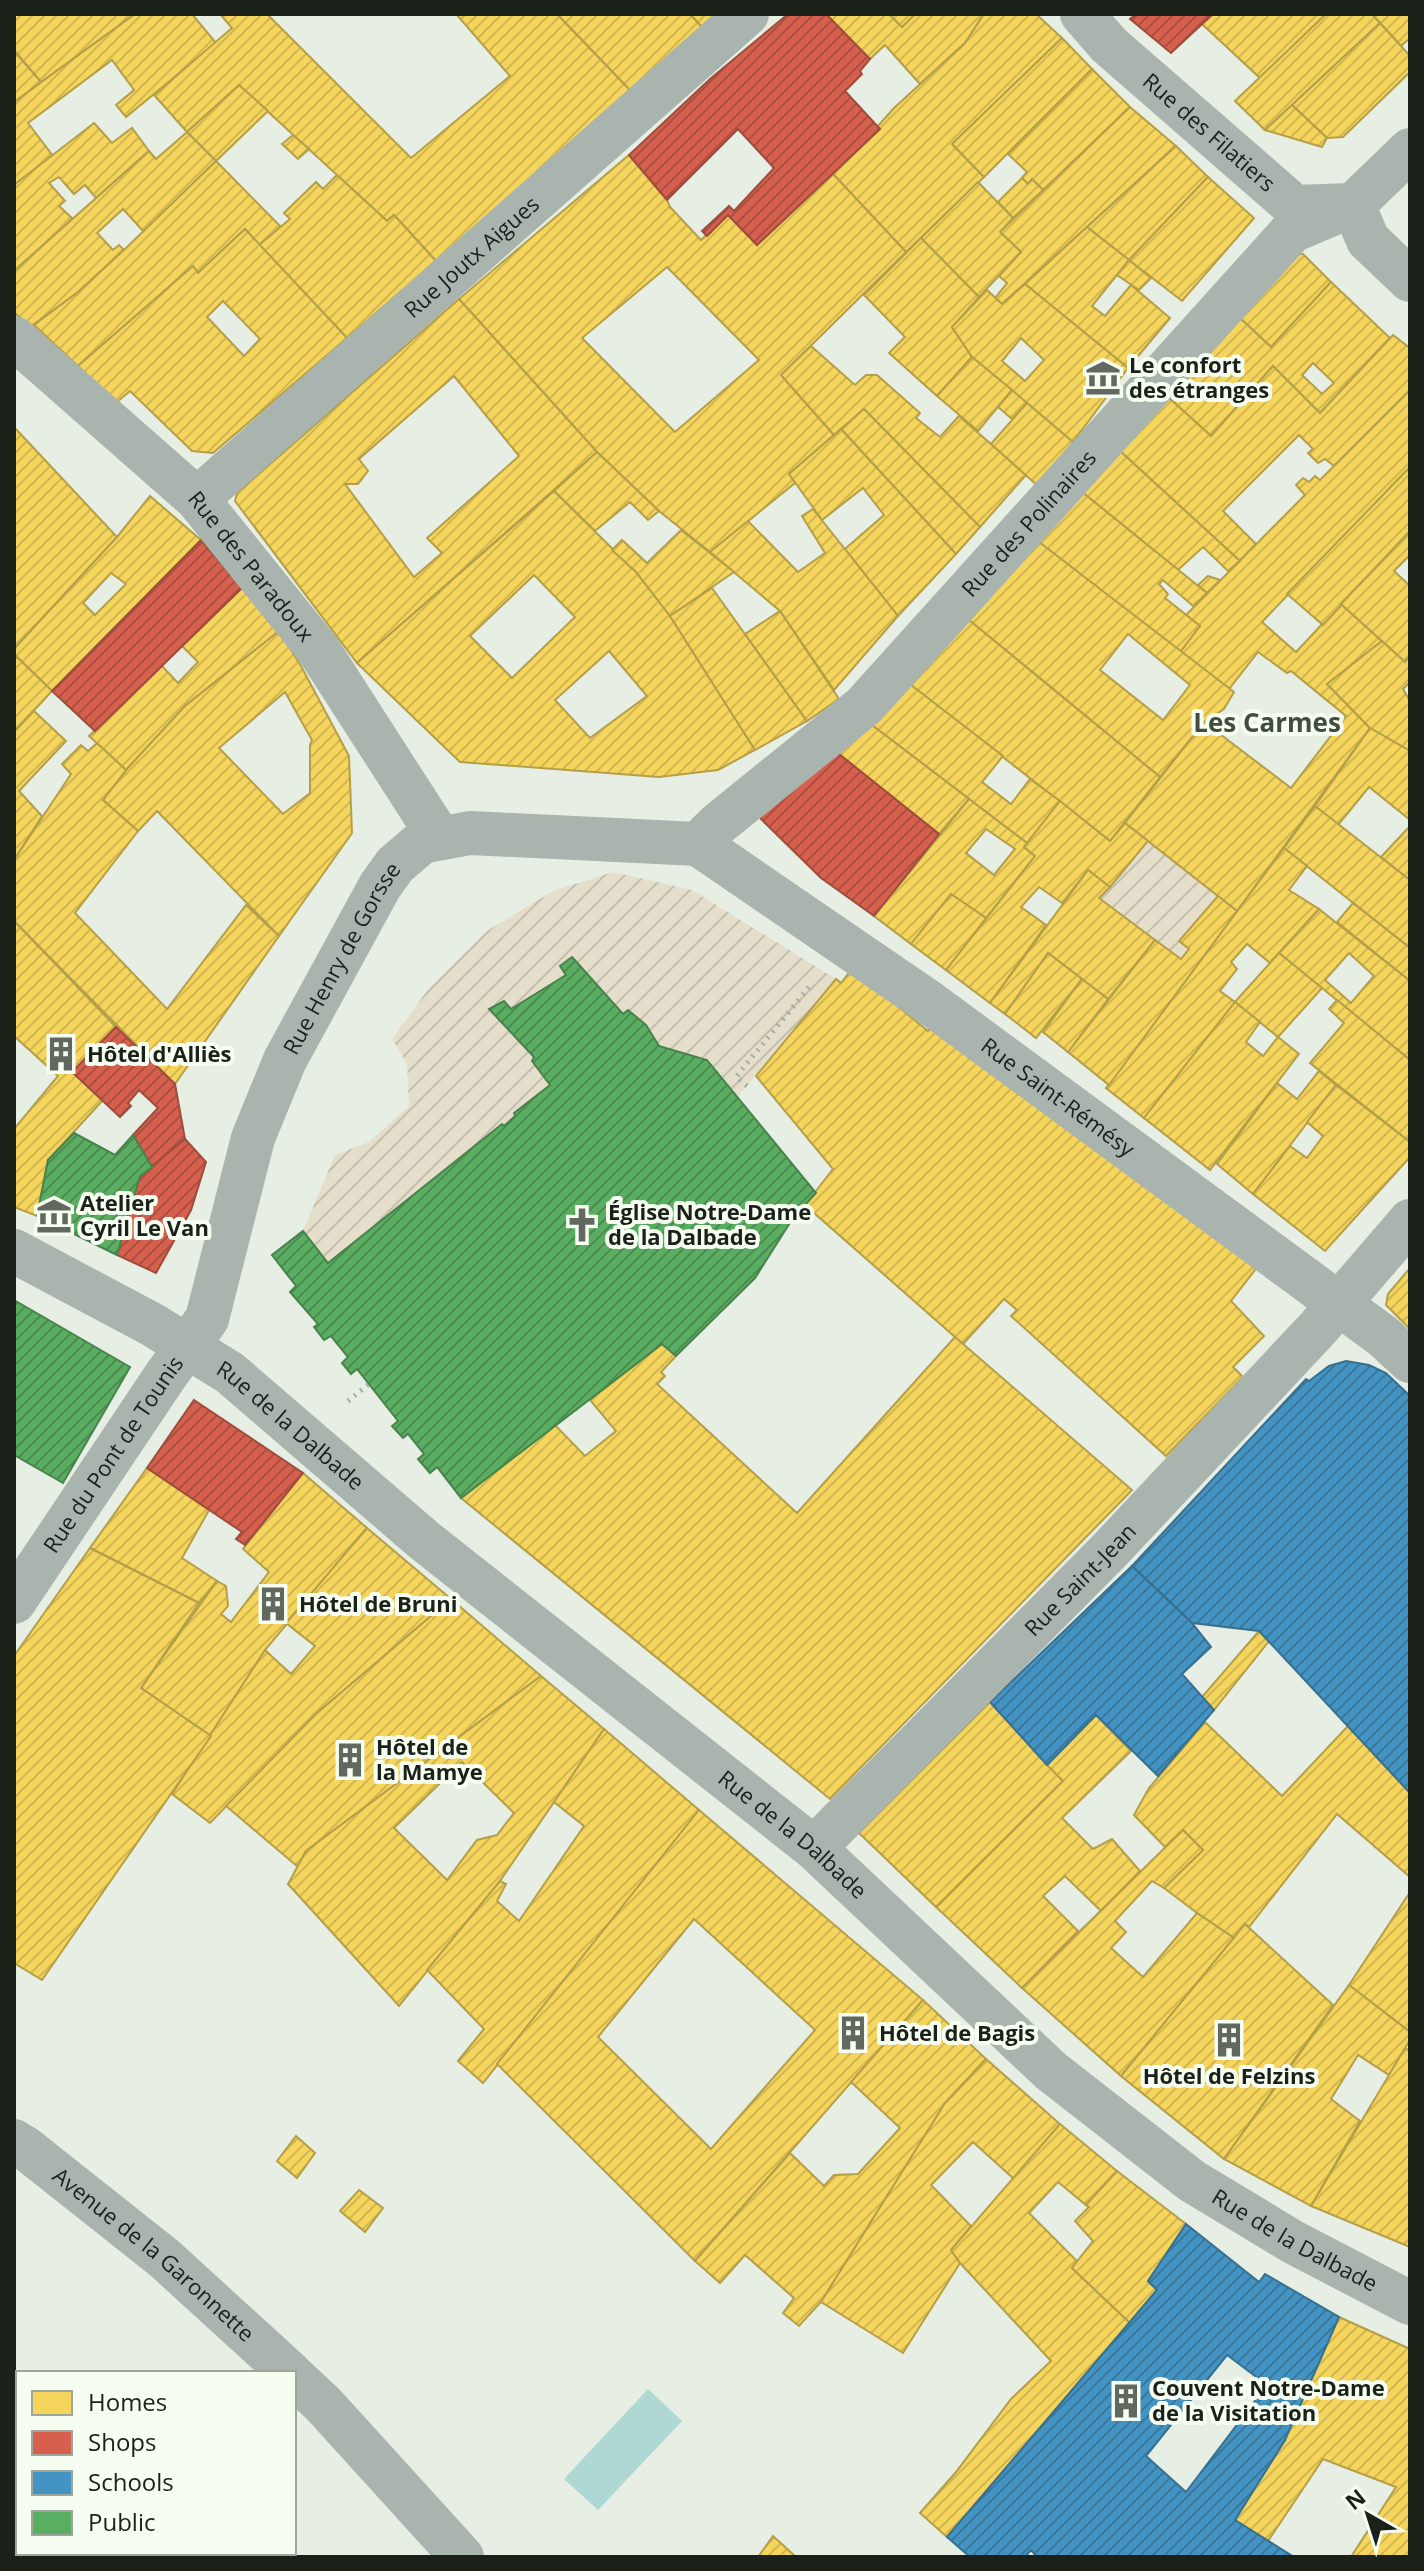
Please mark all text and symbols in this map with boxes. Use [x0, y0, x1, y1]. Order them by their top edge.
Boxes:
street label: Rue des Filatiers [1137, 65, 1283, 198]
street label: Rue Joutx Aigues [397, 188, 545, 324]
place label: Le confort des étranges [1129, 349, 1269, 404]
museum icon: Le confort des étranges [1084, 359, 1122, 397]
street label: Rue des Polinaires [954, 443, 1102, 602]
street label: Rue des Paradoux [182, 484, 322, 648]
district label: Les Carmes [1193, 704, 1341, 740]
street label: Rue Henry de Gorsse [275, 855, 407, 1059]
street label: Rue Saint-Rémésy [976, 1030, 1142, 1163]
building icon: Hôtel d'Alliès [42, 1035, 80, 1073]
place label: Hôtel d'Alliès [87, 1038, 232, 1068]
place label: Atelier Cyril Le Van [80, 1187, 209, 1242]
place label: Église Notre-Dame de la Dalbade [608, 1196, 811, 1251]
museum icon: Atelier Cyril Le Van [35, 1197, 73, 1235]
church icon: Église Notre-Dame de la Dalbade [563, 1206, 601, 1244]
street label: Rue du Pont de Tounis [35, 1349, 189, 1558]
street label: Rue de la Dalbade [212, 1353, 371, 1496]
street label: Rue Saint-Jean [1017, 1516, 1142, 1642]
building icon: Hôtel de Bruni [254, 1585, 292, 1623]
place label: Hôtel de Bruni [299, 1588, 457, 1618]
place label: Hôtel de la Mamye [376, 1731, 483, 1786]
building icon: Hôtel de la Mamye [331, 1741, 369, 1779]
street label: Rue de la Dalbade [713, 1762, 874, 1905]
building icon: Hôtel de Bagis [834, 2014, 872, 2052]
place label: Hôtel de Bagis [879, 2017, 1035, 2047]
building icon: Hôtel de Felzins [1210, 2021, 1248, 2059]
place label: Hôtel de Felzins [1143, 2060, 1315, 2090]
street label: Avenue de la Garonnette [47, 2160, 261, 2347]
street label: Rue de la Dalbade [1207, 2181, 1383, 2298]
legend [16, 2371, 296, 2555]
place label: Couvent Notre-Dame de la Visitation [1152, 2372, 1385, 2427]
building icon: Couvent Notre-Dame de la Visitation [1107, 2382, 1145, 2420]
text: Homes [88, 2385, 167, 2418]
text: Shops [88, 2425, 156, 2458]
text: Schools [88, 2465, 174, 2498]
north arrow [1328, 2475, 1408, 2555]
text: N [1338, 2481, 1371, 2516]
text: Public [88, 2505, 155, 2538]

